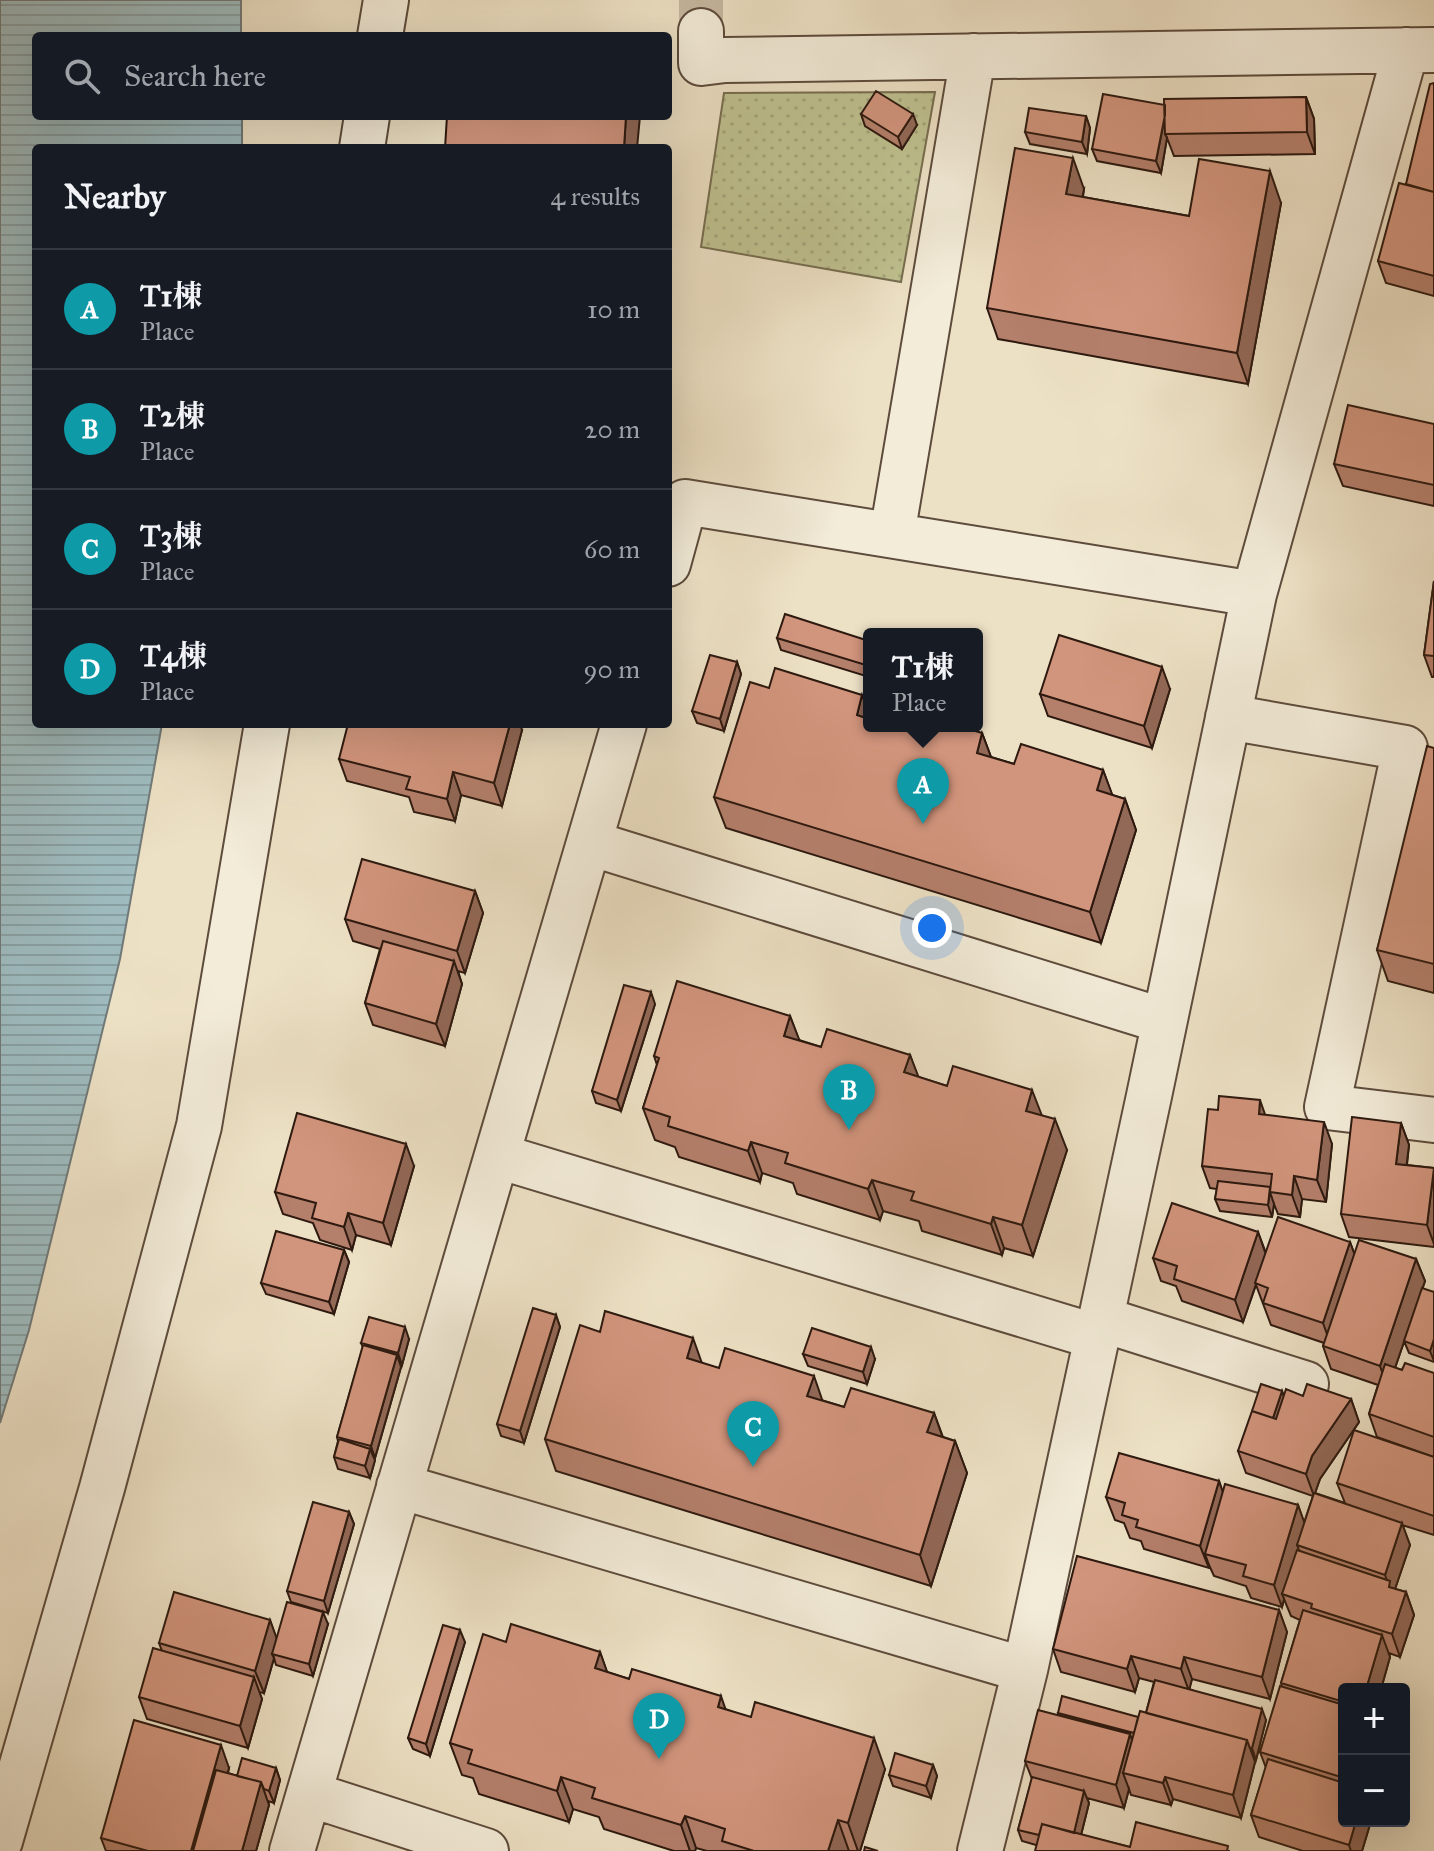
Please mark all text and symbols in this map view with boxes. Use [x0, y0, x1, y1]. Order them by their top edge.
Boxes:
search box [32, 32, 672, 120]
icon: search [60, 54, 104, 98]
text: Search here [124, 58, 266, 94]
text: Nearby [64, 176, 166, 217]
text: 4 results [551, 180, 640, 212]
text: T1棟 [140, 278, 202, 314]
text: A [81, 293, 99, 325]
text: 10 m [587, 293, 640, 325]
text: Place [140, 315, 195, 347]
text: T2棟 [140, 398, 205, 434]
text: B [81, 413, 99, 445]
text: 20 m [585, 413, 640, 445]
text: Place [140, 435, 195, 467]
text: T3棟 [140, 518, 203, 554]
text: C [81, 533, 99, 565]
text: 60 m [584, 533, 640, 565]
text: Place [140, 555, 195, 587]
popup [863, 628, 983, 732]
text: T4棟 [140, 638, 207, 674]
text: T1棟 [892, 649, 954, 685]
text: D [80, 653, 100, 685]
text: 90 m [583, 653, 640, 685]
text: Place [140, 675, 195, 707]
text: Place [892, 686, 946, 718]
pin: A [897, 758, 949, 824]
your location [912, 908, 952, 948]
pin: B [823, 1064, 875, 1130]
pin: C [727, 1401, 779, 1467]
map controls [1338, 1683, 1410, 1827]
button: + [1338, 1683, 1410, 1755]
pin: D [633, 1693, 685, 1759]
button: − [1338, 1755, 1410, 1827]

